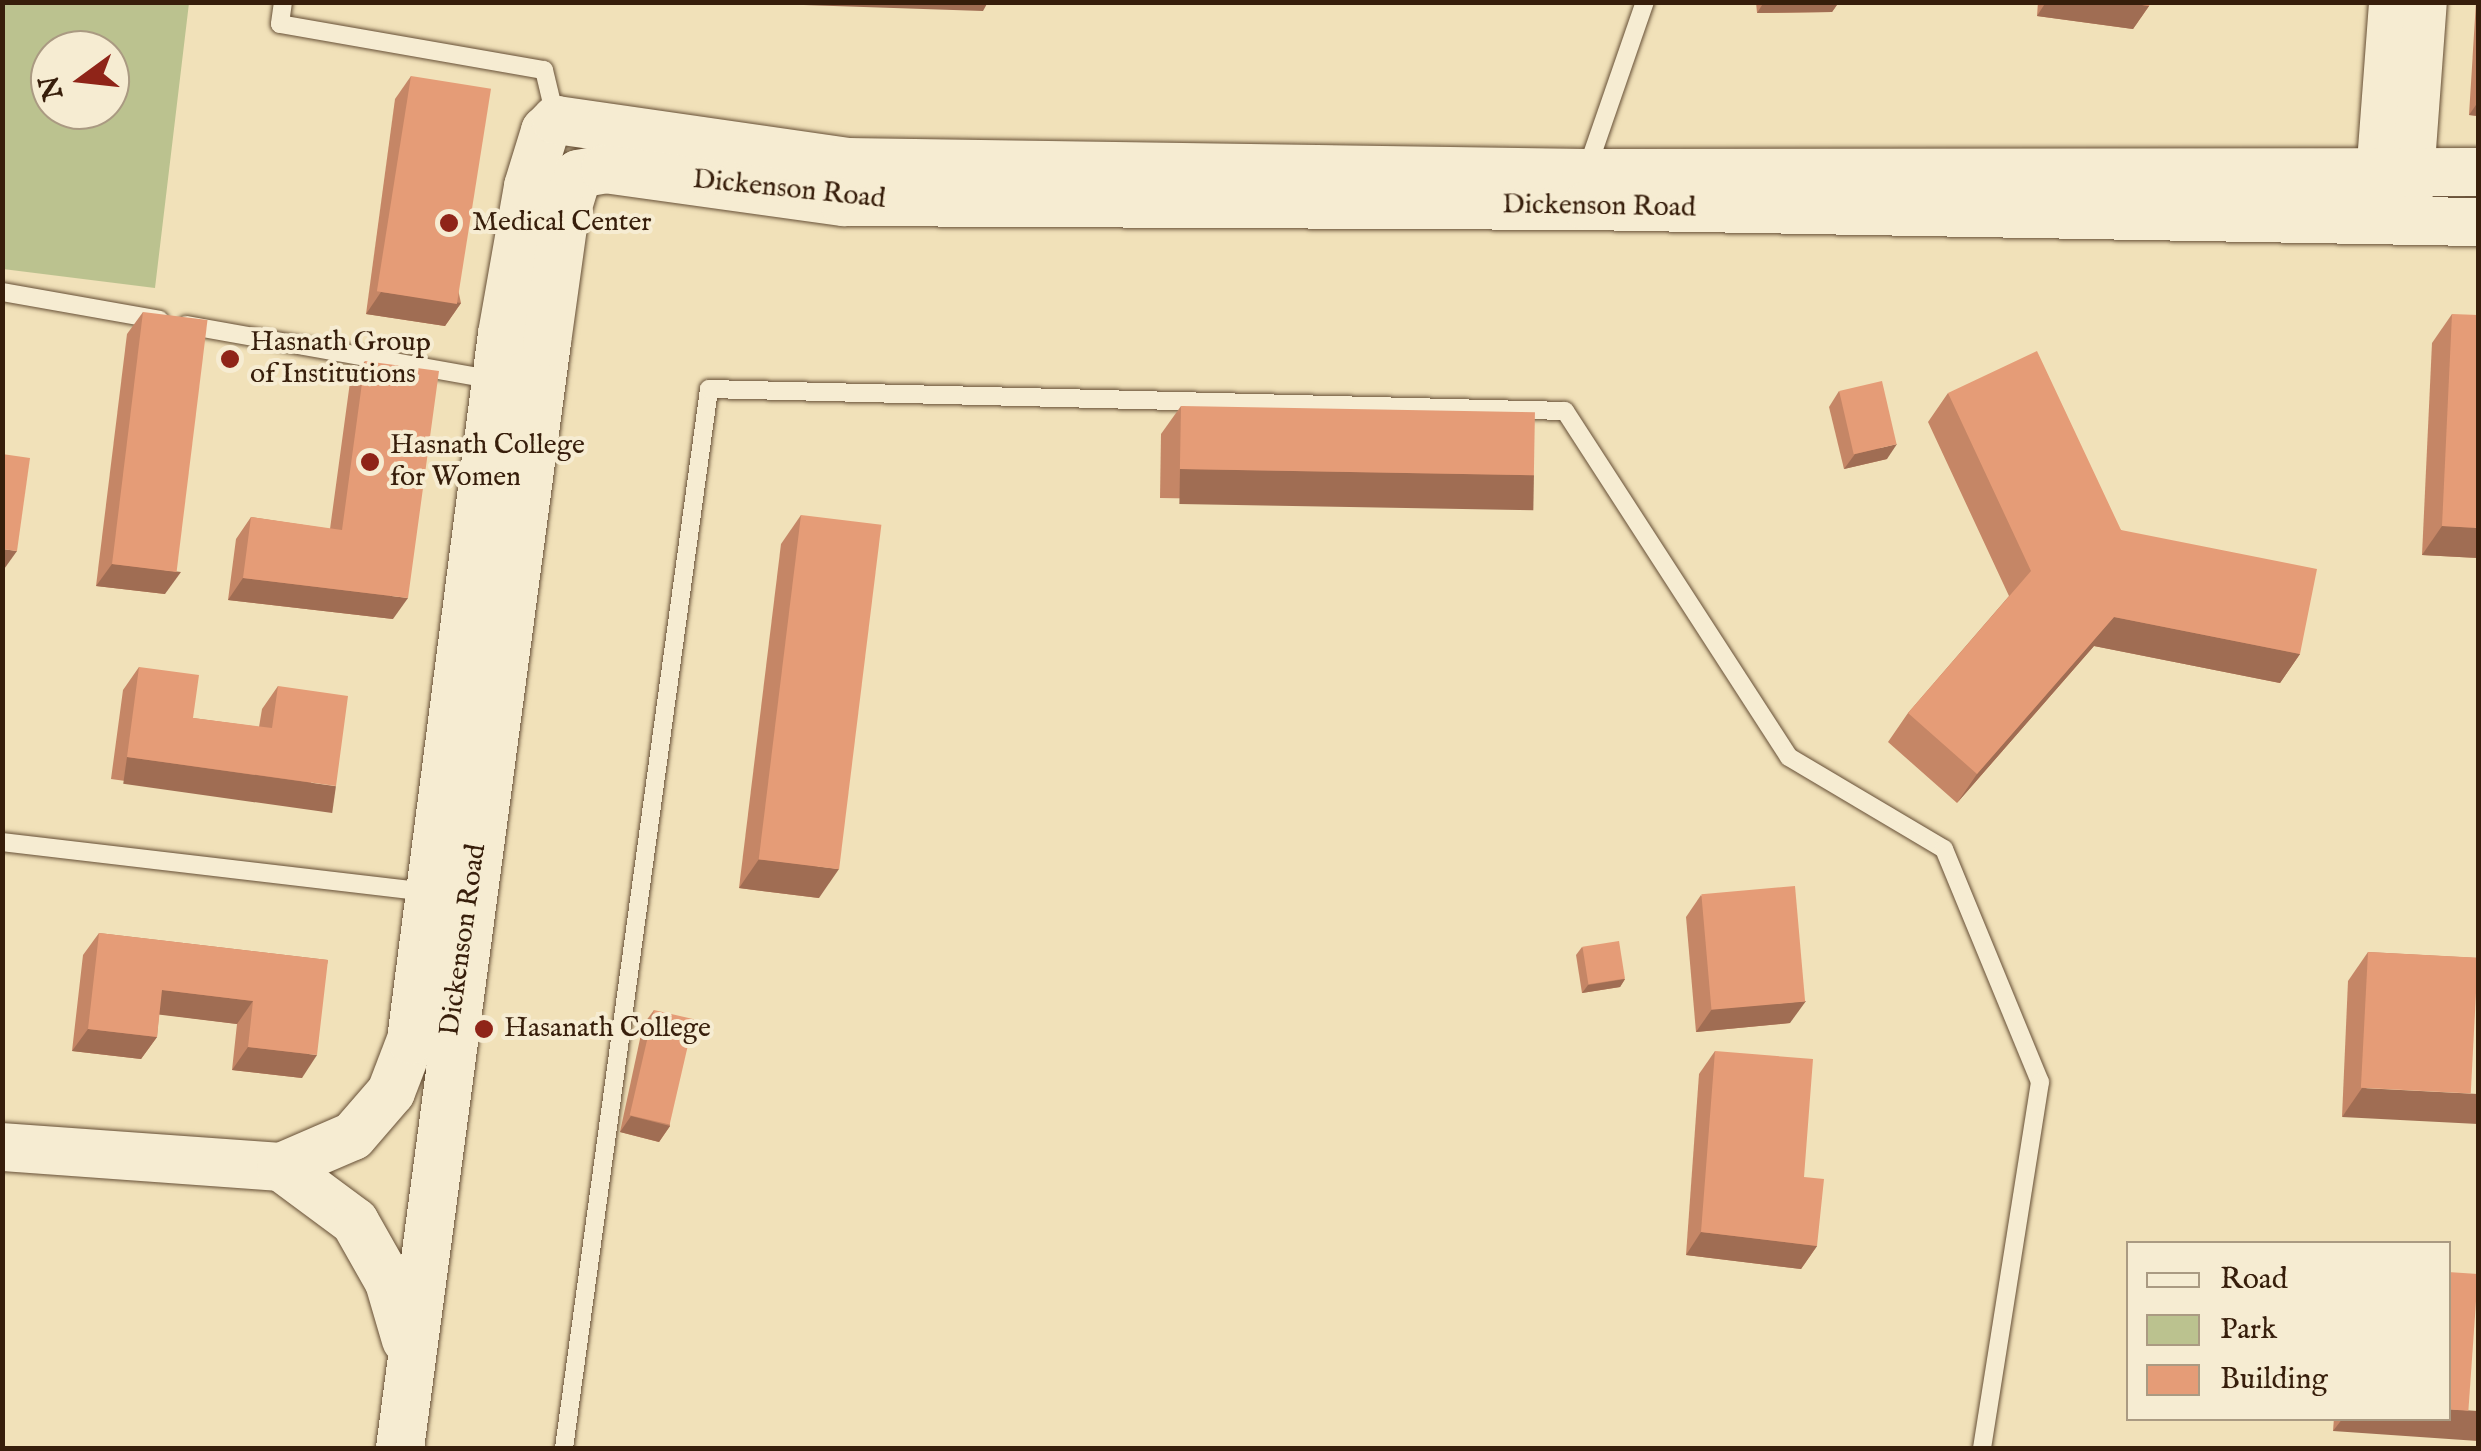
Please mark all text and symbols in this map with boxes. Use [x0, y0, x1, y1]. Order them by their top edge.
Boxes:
north arrow [30, 30, 130, 130]
text: N [32, 71, 73, 104]
street label: Dickenson Road [691, 163, 887, 217]
street label: Dickenson Road [1502, 189, 1696, 225]
place label: Medical Center [472, 206, 652, 240]
marker: Medical Center [436, 210, 462, 236]
place label: Hasnath Group of Institutions [250, 326, 431, 392]
marker: Hasnath Group of Institutions [219, 348, 241, 370]
place label: Hasnath College for Women [390, 429, 585, 495]
marker: Hasnath College for Women [359, 451, 381, 473]
street label: Dickenson Road [434, 842, 494, 1038]
place label: Hasanath College [504, 1012, 711, 1046]
marker: Hasanath College [473, 1018, 495, 1040]
legend [2126, 1241, 2451, 1421]
text: Road [2220, 1261, 2288, 1299]
text: Park [2220, 1311, 2277, 1349]
text: Building [2220, 1361, 2328, 1399]

